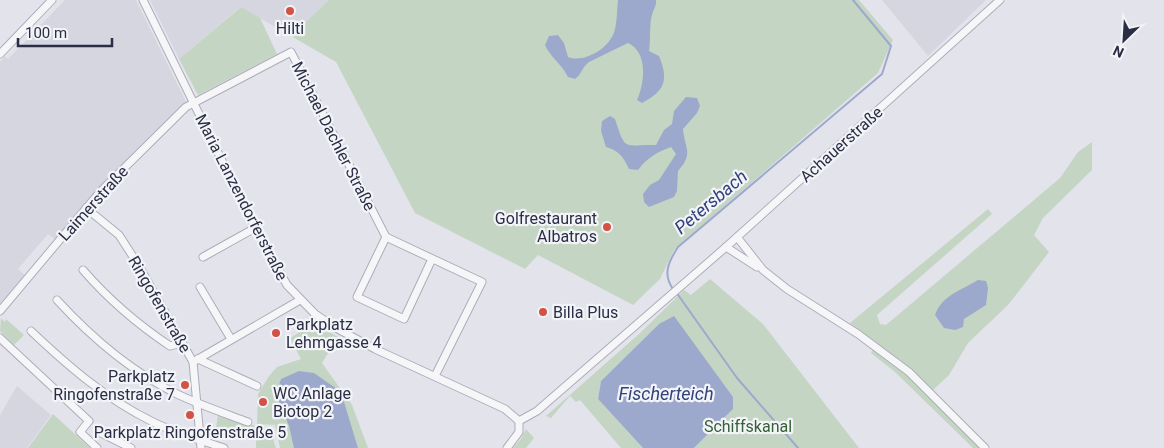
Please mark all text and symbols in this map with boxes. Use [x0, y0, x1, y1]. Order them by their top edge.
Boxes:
marker: Hilti [284, 5, 296, 17]
scale bar [18, 15, 111, 47]
north arrow [1099, 15, 1149, 65]
place label: Hilti [276, 19, 304, 38]
text: 100 m [25, 24, 67, 42]
text: N [1111, 42, 1126, 61]
street label: Michael Dachler Straße [288, 58, 379, 214]
street label: Achauerstraße [796, 102, 886, 186]
street label: Maria Lanzendorferstraße [191, 111, 292, 284]
street label: Laimerstraße [55, 162, 132, 245]
water label: Petersbach [670, 165, 751, 238]
place label: Golfrestaurant Albatros [495, 209, 597, 246]
marker: Golfrestaurant Albatros [601, 221, 613, 233]
street label: Ringofenstraße [124, 252, 195, 356]
place label: Billa Plus [553, 303, 618, 322]
marker: Billa Plus [537, 306, 549, 318]
place label: Parkplatz Lehmgasse 4 [286, 315, 382, 352]
marker: Parkplatz Lehmgasse 4 [270, 327, 282, 339]
place label: Parkplatz Ringofenstraße 7 [53, 367, 175, 404]
marker: Parkplatz Ringofenstraße 7 [179, 379, 191, 391]
water label: Fischerteich [618, 383, 714, 404]
place label: WC Anlage Biotop 2 [273, 384, 351, 421]
marker: WC Anlage Biotop 2 [257, 396, 269, 408]
marker: Parkplatz Ringofenstraße 5 [184, 409, 196, 421]
park label: Schiffskanal [704, 417, 792, 436]
place label: Parkplatz Ringofenstraße 5 [94, 423, 286, 442]

